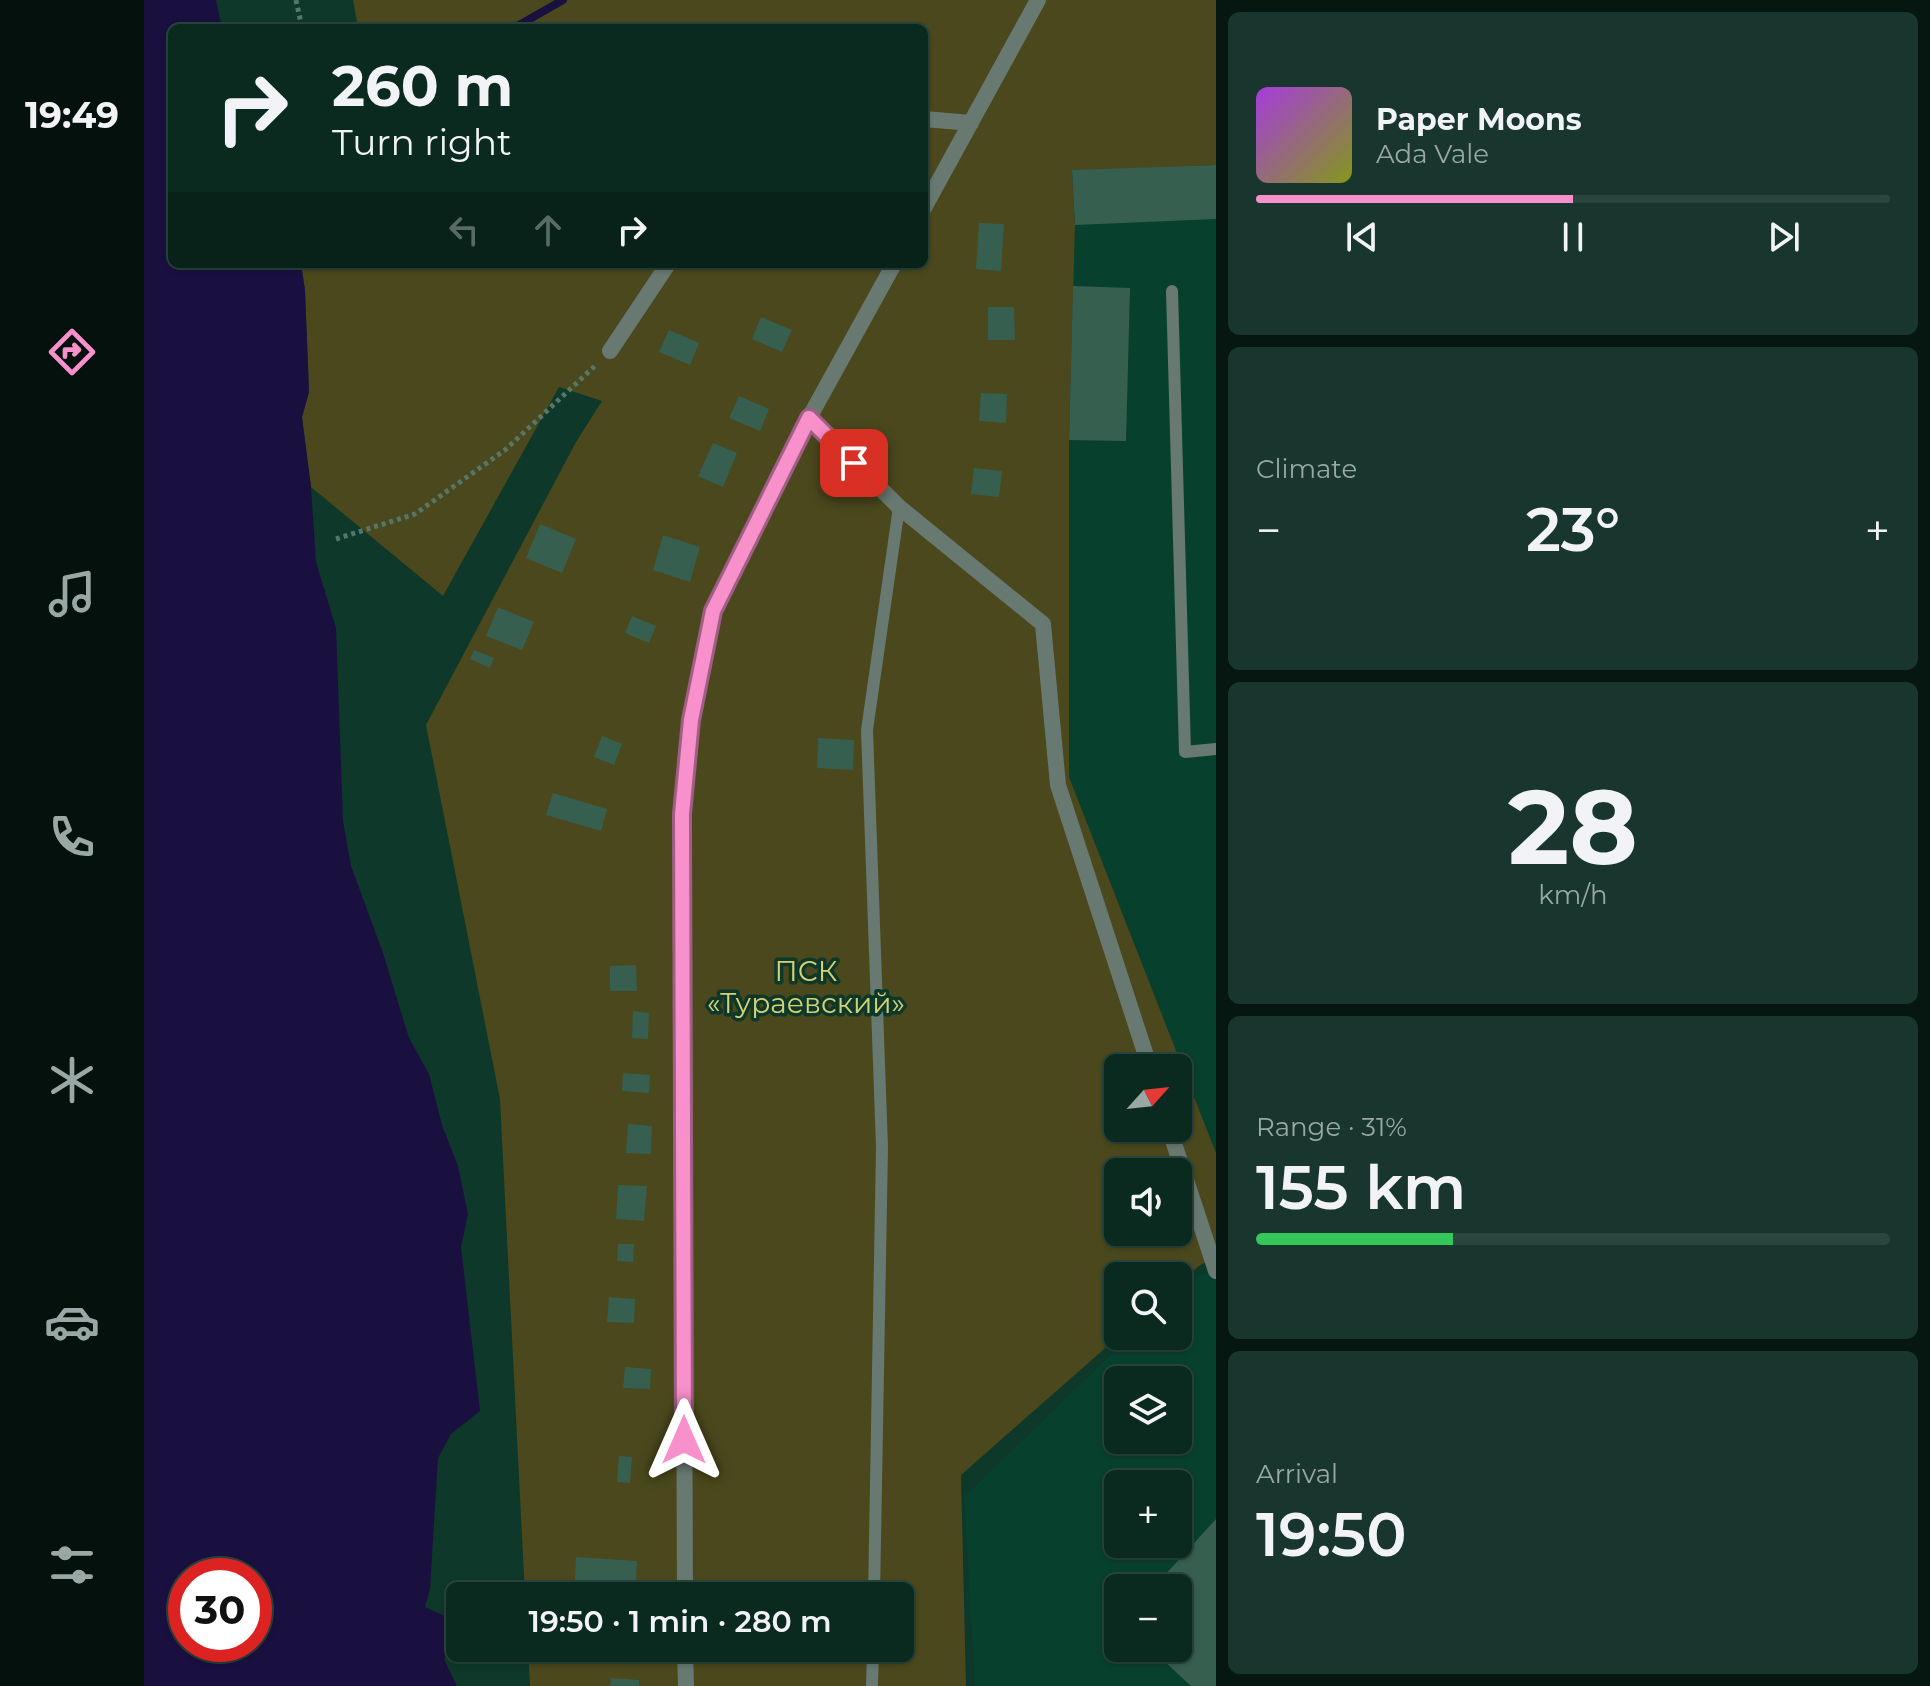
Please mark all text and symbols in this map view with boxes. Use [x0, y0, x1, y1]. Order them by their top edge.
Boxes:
text: 260 m [332, 52, 513, 120]
icon: right [200, 56, 304, 160]
text: 19:49 [25, 93, 119, 137]
text: Paper Moons [1376, 101, 1582, 138]
text: Turn right [332, 120, 512, 164]
text: Ada Vale [1376, 138, 1489, 170]
icon: left [442, 208, 486, 252]
icon: ahead [526, 208, 570, 252]
icon: right [610, 208, 654, 252]
icon: previous [1340, 215, 1384, 259]
icon: pause [1551, 215, 1595, 259]
icon: next [1762, 215, 1806, 259]
icon: directions [44, 324, 100, 380]
pin [820, 429, 888, 497]
icon: arrive [832, 441, 876, 485]
text: Climate [1256, 453, 1357, 485]
text: 23° [1526, 493, 1620, 566]
text: − [1256, 503, 1281, 557]
text: + [1865, 503, 1890, 557]
icon: music [44, 566, 100, 622]
text: 28 [1508, 763, 1638, 890]
icon: phone [44, 809, 100, 865]
text: km/h [1538, 879, 1608, 911]
park label: ПСК «Тураевский» [707, 954, 905, 1020]
icon: climate [44, 1052, 100, 1108]
north arrow [1104, 1054, 1192, 1142]
map controls [1104, 1054, 1192, 1662]
text: Range · 31% [1256, 1111, 1407, 1143]
text: 155 km [1256, 1151, 1466, 1224]
button: sound [1104, 1158, 1192, 1246]
button: search [1104, 1262, 1192, 1350]
icon: car [44, 1294, 100, 1350]
button: layers [1104, 1366, 1192, 1454]
position arrow [642, 1398, 726, 1482]
text: Arrival [1256, 1458, 1338, 1490]
button: + [1104, 1470, 1192, 1558]
text: 19:50 [1256, 1498, 1407, 1571]
icon: filters [44, 1537, 100, 1593]
speed limit sign: 30 [168, 1558, 272, 1662]
button: − [1104, 1574, 1192, 1662]
text: 19:50 · 1 min · 280 m [528, 1603, 832, 1640]

